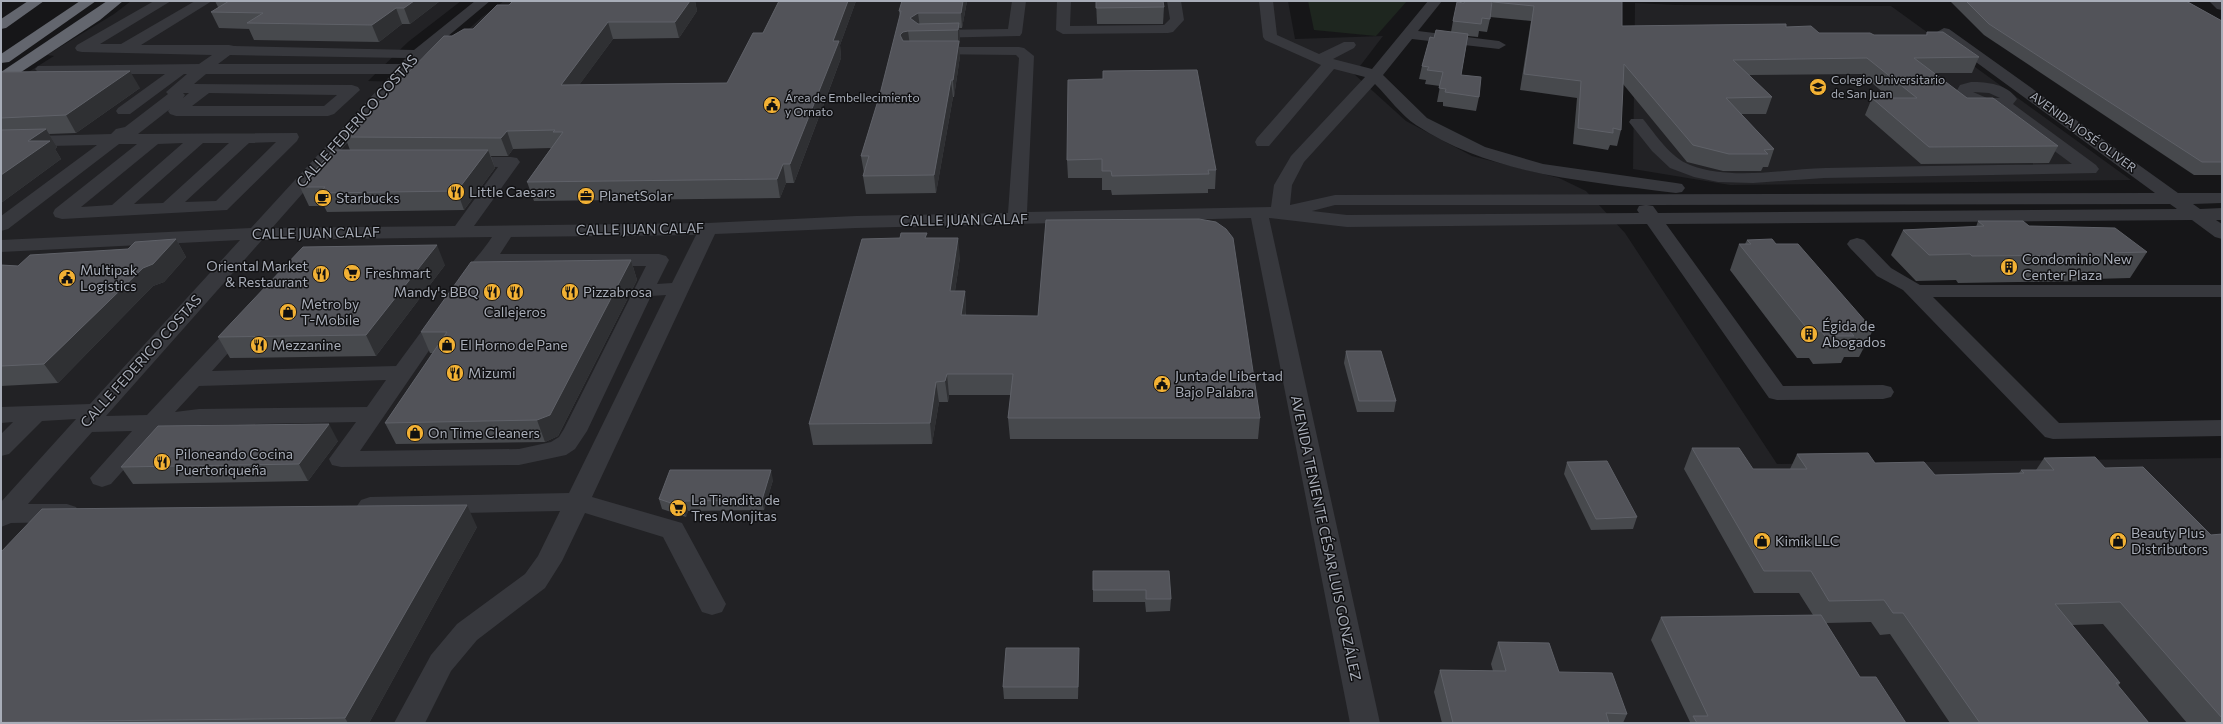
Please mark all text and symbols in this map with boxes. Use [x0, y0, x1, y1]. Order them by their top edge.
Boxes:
street label: CALLE FEDERICO COSTAS [292, 51, 421, 191]
place label: Colegio Universitario de San Juan [1831, 72, 1945, 101]
school or university icon: Colegio Universitario de San Juan [1808, 77, 1828, 97]
street label: AVENIDA JOSÉ OLIVER [2027, 88, 2139, 175]
place label: Área de Embellecimiento y Ornato [785, 90, 920, 118]
public building icon: Área de Embellecimiento y Ornato [762, 95, 782, 115]
restaurant icon: Little Caesars [446, 182, 466, 202]
place label: Little Caesars [469, 183, 555, 200]
office icon: PlanetSolar [576, 186, 596, 206]
place label: PlanetSolar [599, 187, 673, 204]
cafe icon: Starbucks [313, 188, 333, 208]
place label: Starbucks [336, 189, 400, 206]
street label: CALLE JUAN CALAF [900, 210, 1028, 229]
street label: CALLE JUAN CALAF [576, 219, 704, 238]
street label: CALLE JUAN CALAF [252, 223, 380, 242]
place label: Condominio New Center Plaza [2022, 250, 2132, 283]
place label: Oriental Market & Restaurant [206, 257, 308, 290]
building icon: Condominio New Center Plaza [1999, 257, 2019, 277]
place label: Multipak Logistics [80, 261, 138, 294]
supermarket icon: Freshmart [342, 263, 362, 283]
restaurant icon: Oriental Market & Restaurant [311, 264, 331, 284]
place label: Freshmart [365, 264, 431, 281]
public building icon: Multipak Logistics [57, 268, 77, 288]
restaurant icon: Mandy's BBQ [482, 282, 502, 302]
restaurant icon: Callejeros [505, 282, 525, 302]
restaurant icon: Pizzabrosa [560, 282, 580, 302]
place label: Mandy's BBQ [394, 283, 479, 300]
place label: Pizzabrosa [583, 283, 652, 300]
street label: CALLE FEDERICO COSTAS [76, 291, 205, 431]
place label: Metro by T-Mobile [301, 295, 360, 328]
shop icon: Metro by T-Mobile [278, 302, 298, 322]
place label: Callejeros [484, 303, 546, 320]
place label: Égida de Abogados [1822, 317, 1886, 350]
building icon: Égida de Abogados [1799, 324, 1819, 344]
restaurant icon: Mezzanine [249, 335, 269, 355]
shop icon: El Horno de Pane [437, 335, 457, 355]
place label: Mezzanine [272, 336, 341, 353]
place label: El Horno de Pane [460, 336, 568, 353]
restaurant icon: Mizumi [445, 363, 465, 383]
place label: Mizumi [468, 364, 516, 381]
place label: Junta de Libertad Bajo Palabra [1175, 367, 1283, 400]
public building icon: Junta de Libertad Bajo Palabra [1152, 374, 1172, 394]
street label: AVENIDA TENIENTE CÉSAR LUIS GONZÁLEZ [1288, 394, 1365, 682]
shop icon: On Time Cleaners [405, 423, 425, 443]
place label: On Time Cleaners [428, 424, 540, 441]
place label: Piloneando Cocina Puertoriqueña [175, 445, 293, 478]
restaurant icon: Piloneando Cocina Puertoriqueña [152, 452, 172, 472]
place label: La Tiendita de Tres Monjitas [691, 491, 780, 524]
supermarket icon: La Tiendita de Tres Monjitas [668, 498, 688, 518]
place label: Beauty Plus Distributors [2131, 524, 2208, 557]
shop icon: Kimik LLC [1752, 531, 1772, 551]
shop icon: Beauty Plus Distributors [2108, 531, 2128, 551]
place label: Kimik LLC [1775, 532, 1839, 549]

